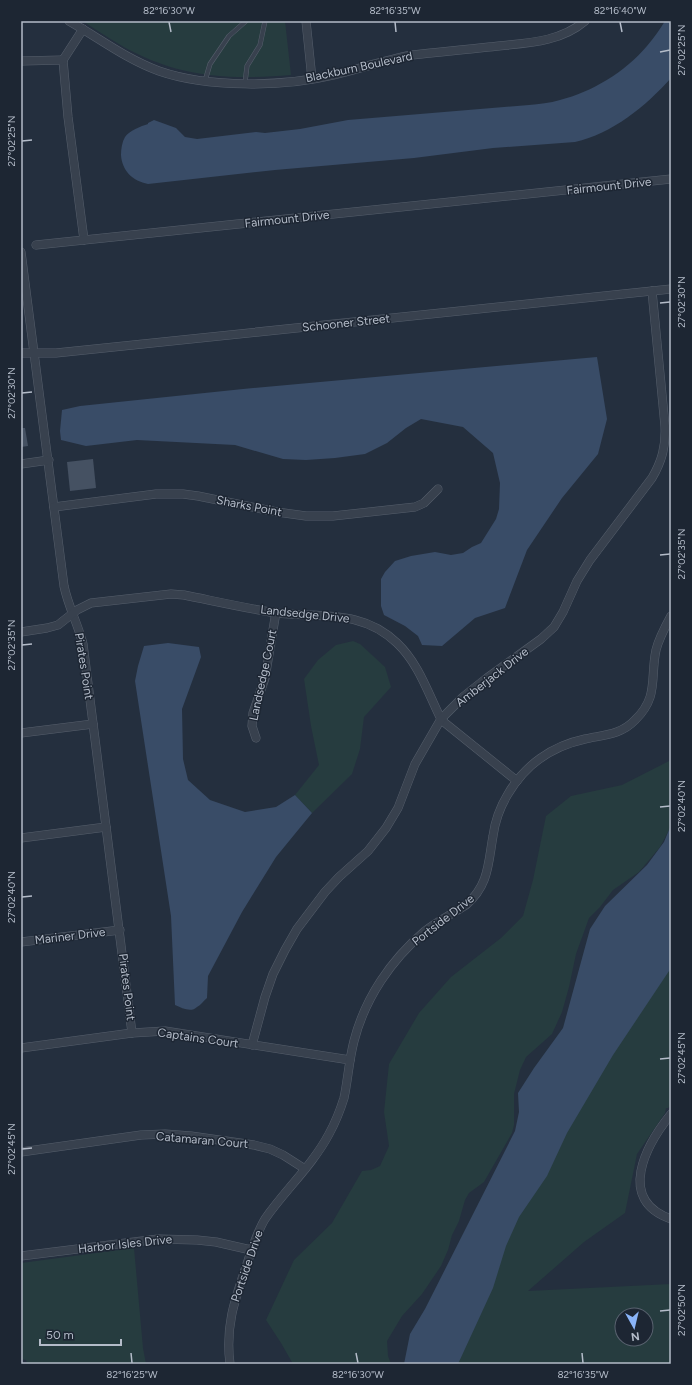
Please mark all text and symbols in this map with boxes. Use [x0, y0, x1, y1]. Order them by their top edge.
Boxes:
text: 82°16'30"W [143, 4, 195, 17]
text: 82°16'35"W [369, 4, 421, 17]
text: 82°16'40"W [594, 4, 647, 17]
text: 27°02'25"N [675, 25, 688, 75]
street label: Blackburn Boulevard [304, 49, 414, 85]
text: 27°02'25"N [5, 116, 18, 166]
street label: Fairmount Drive [566, 175, 653, 197]
street label: Fairmount Drive [244, 208, 331, 230]
text: 27°02'30"N [675, 276, 688, 328]
street label: Schooner Street [301, 311, 391, 335]
text: 27°02'30"N [5, 367, 18, 419]
street label: Sharks Point [215, 493, 283, 519]
text: 27°02'35"N [675, 529, 688, 579]
street label: Landsedge Drive [260, 602, 351, 626]
text: 27°02'35"N [5, 620, 18, 670]
street label: Landsedge Court [247, 628, 280, 722]
street label: Pirates Point [72, 632, 96, 701]
street label: Amberjack Drive [453, 644, 531, 710]
text: 27°02'40"N [675, 780, 688, 832]
text: 27°02'40"N [5, 871, 18, 923]
street label: Portside Drive [409, 891, 477, 949]
street label: Mariner Drive [34, 925, 107, 947]
street label: Pirates Point [116, 953, 138, 1022]
street label: Captains Court [157, 1025, 240, 1051]
text: 27°02'45"N [675, 1032, 688, 1084]
text: 27°02'45"N [5, 1123, 18, 1175]
street label: Catamaran Court [155, 1129, 249, 1151]
street label: Portside Drive [228, 1228, 266, 1304]
street label: Harbor Isles Drive [77, 1232, 173, 1256]
text: 27°02'50"N [675, 1284, 688, 1336]
north arrow [614, 1307, 654, 1347]
scale bar [40, 1321, 121, 1347]
text: 50 m [46, 1328, 74, 1342]
text: N [630, 1329, 640, 1343]
text: 82°16'25"W [106, 1368, 158, 1381]
text: 82°16'30"W [332, 1368, 384, 1381]
text: 82°16'35"W [557, 1368, 609, 1381]

